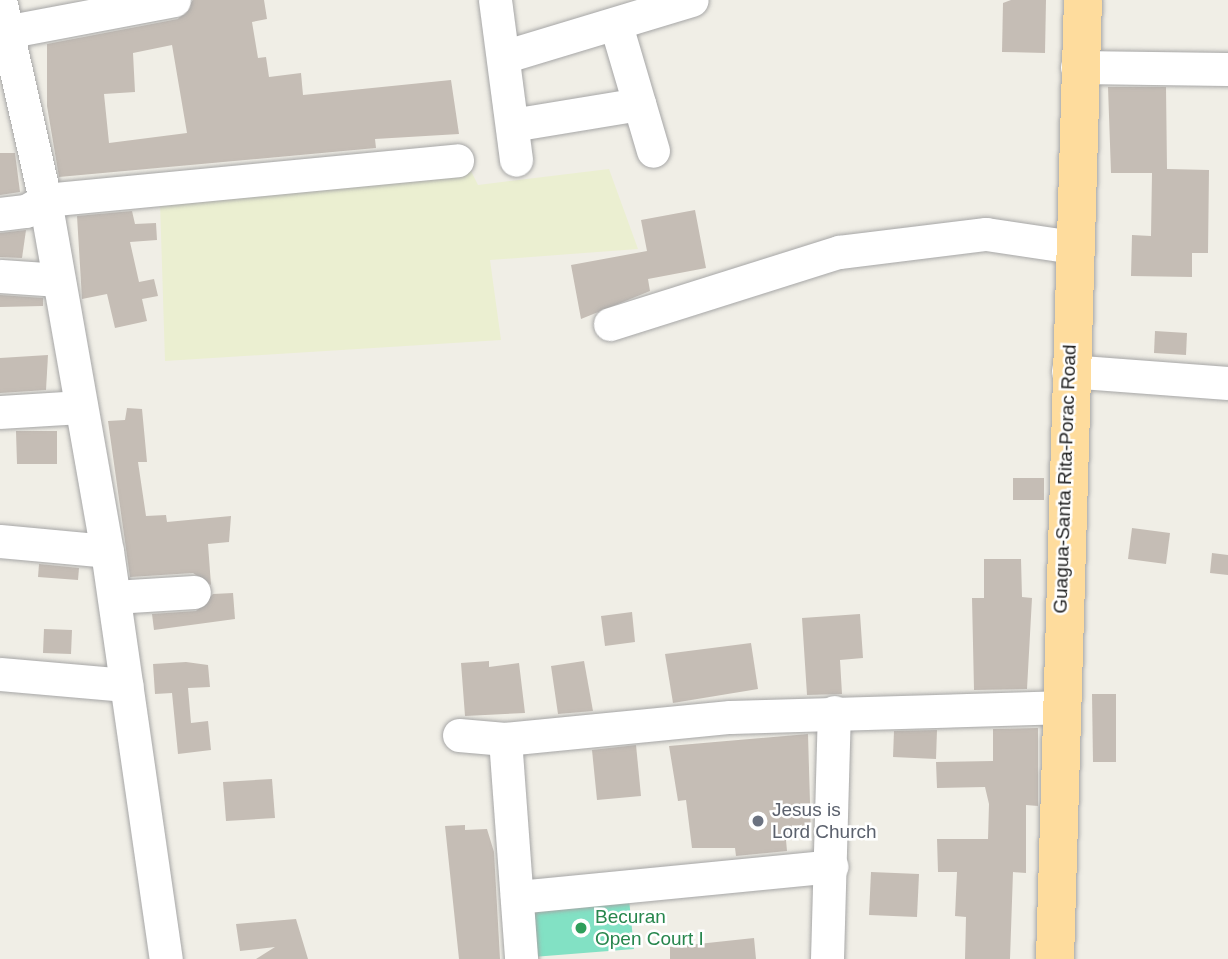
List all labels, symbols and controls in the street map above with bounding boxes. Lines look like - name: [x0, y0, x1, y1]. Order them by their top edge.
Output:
- street label: Guagua-Santa Rita-Porac Road: [1049, 344, 1081, 614]
- place label: Jesus is Lord Church: [772, 799, 877, 843]
- marker: Jesus is Lord Church: [750, 813, 766, 829]
- place label: Becuran Open Court I: [595, 906, 704, 950]
- marker: Becuran Open Court I: [573, 920, 589, 936]

